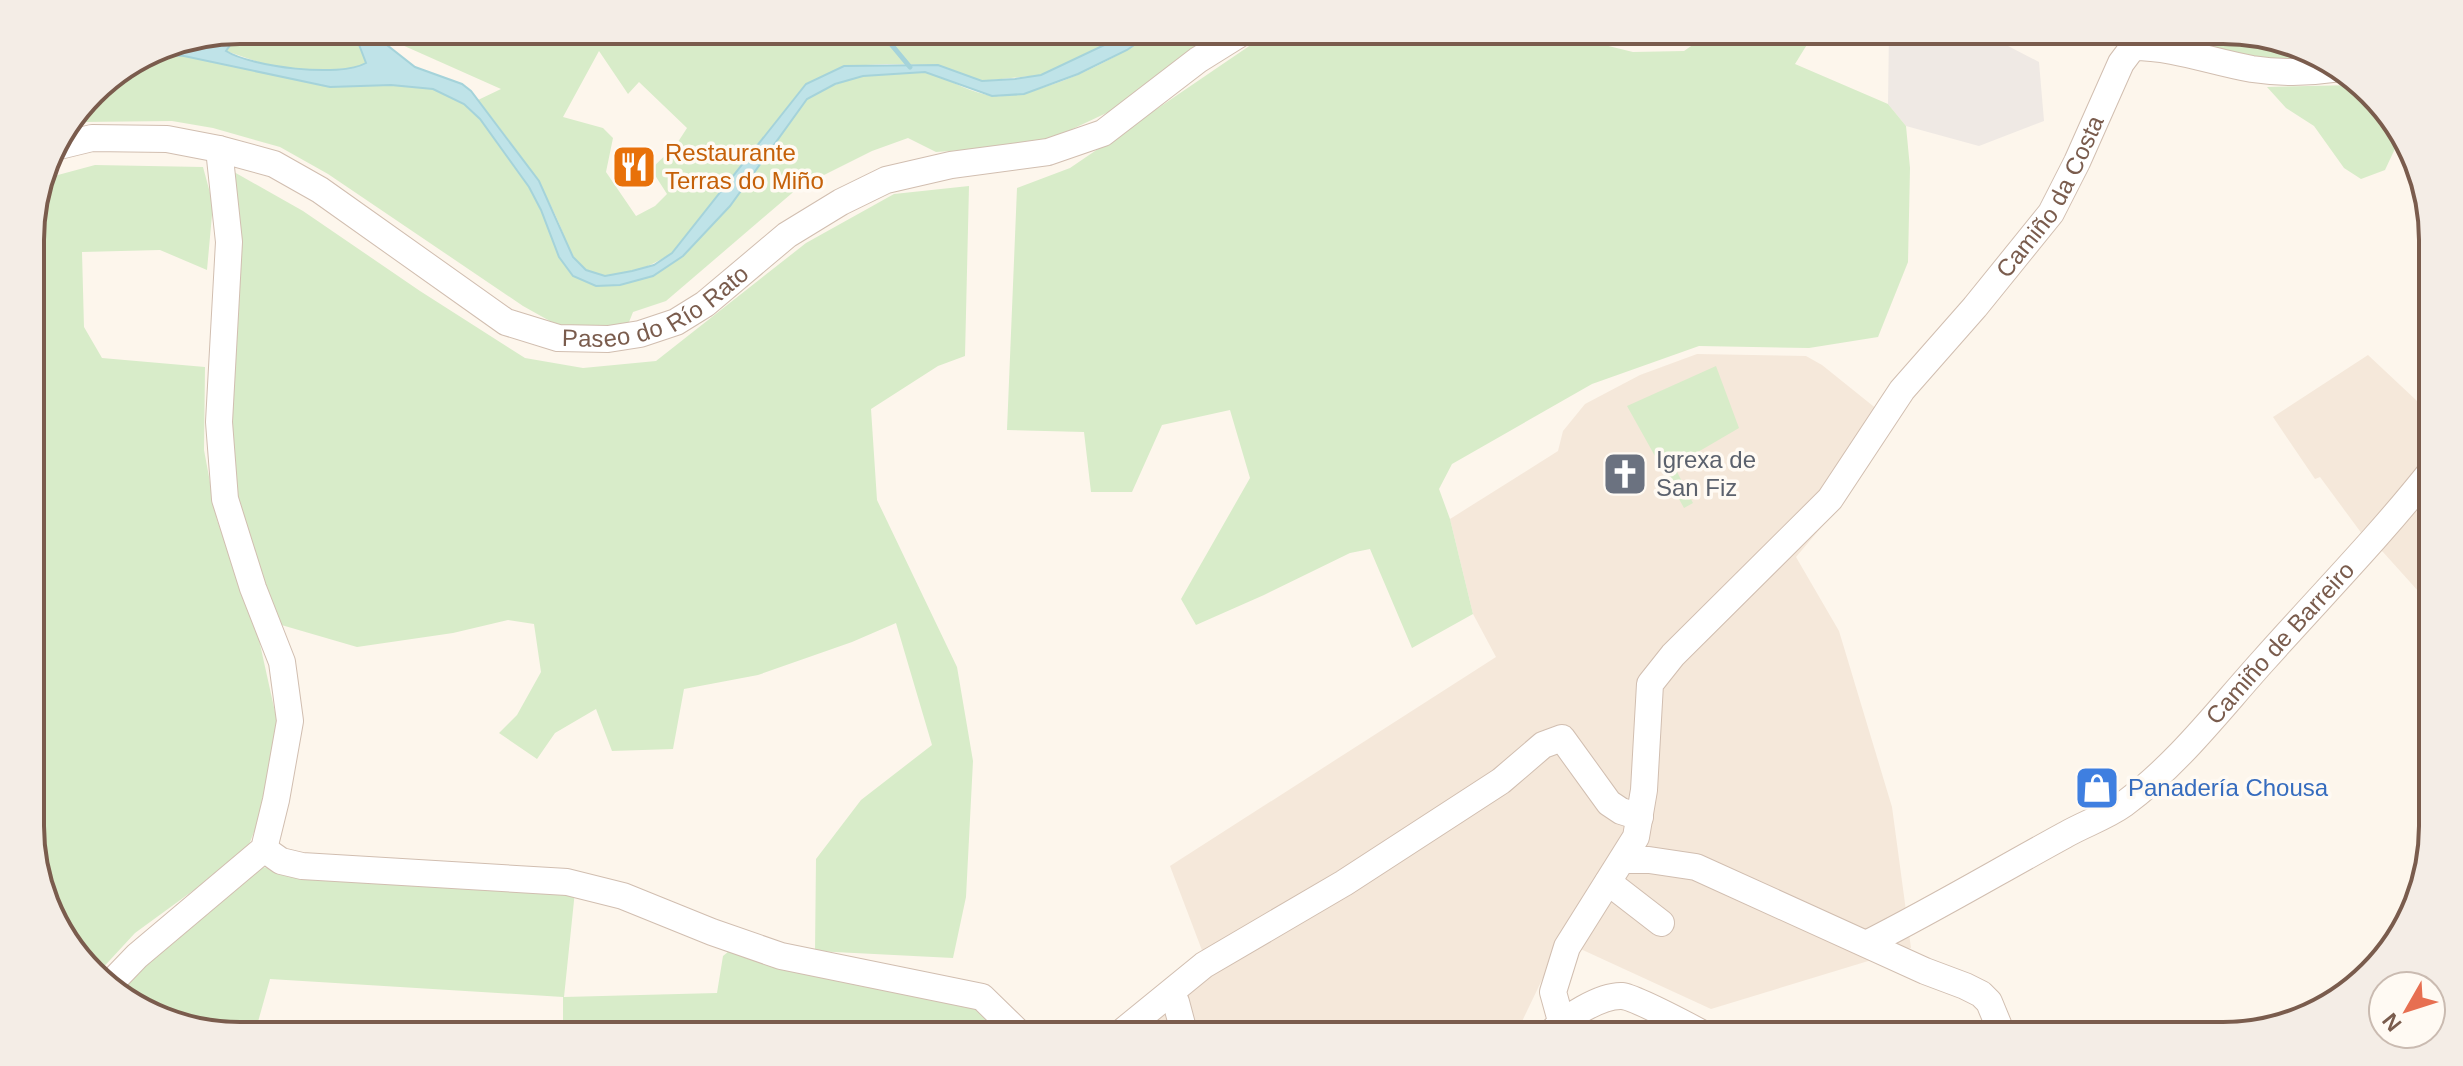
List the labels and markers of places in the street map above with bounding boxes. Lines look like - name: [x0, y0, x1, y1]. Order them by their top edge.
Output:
- place label: Restaurante Terras do Miño: [665, 139, 824, 194]
- restaurant icon: Restaurante Terras do Miño: [610, 143, 658, 191]
- place label: Igrexa de San Fiz: [1656, 446, 1756, 501]
- church icon: Igrexa de San Fiz: [1601, 450, 1649, 498]
- shop icon: Panadería Chousa: [2073, 764, 2121, 812]
- place label: Panadería Chousa: [2128, 774, 2329, 801]

